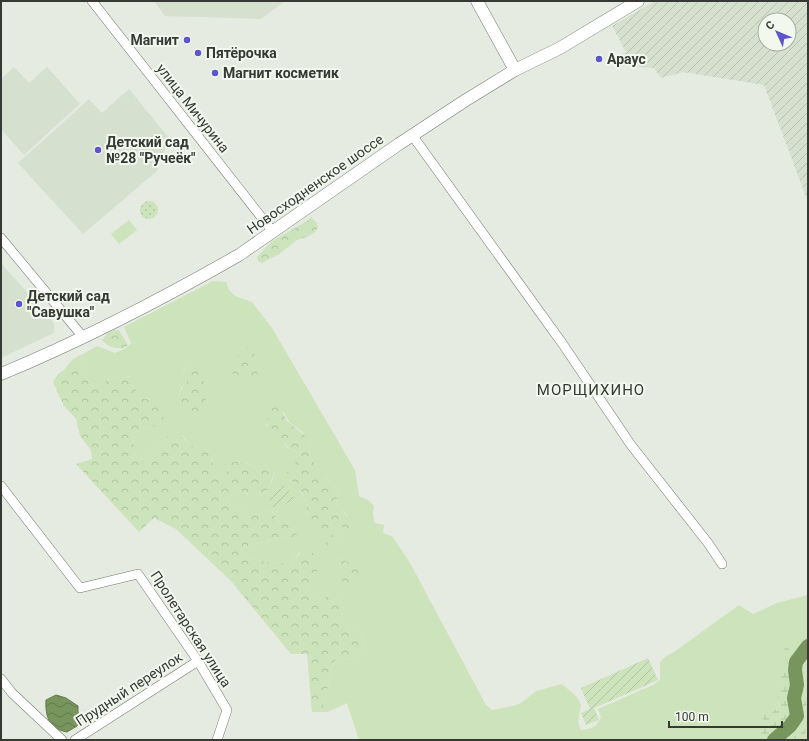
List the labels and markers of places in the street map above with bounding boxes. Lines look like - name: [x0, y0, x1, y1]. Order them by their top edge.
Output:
- place label: Магнит: [130, 32, 179, 48]
- marker: Магнит: [182, 35, 192, 45]
- place label: Пятёрочка: [206, 45, 277, 61]
- marker: Пятёрочка: [193, 48, 203, 58]
- place label: Араус: [607, 51, 646, 67]
- marker: Араус: [594, 54, 604, 64]
- place label: Магнит косметик: [223, 65, 339, 81]
- marker: Магнит косметик: [210, 68, 220, 78]
- place label: Детский сад №28 "Ручеёк": [106, 134, 196, 166]
- marker: Детский сад №28 "Ручеёк": [93, 145, 103, 155]
- place label: Детский сад "Савушка": [27, 288, 110, 320]
- marker: Детский сад "Савушка": [14, 299, 24, 309]

